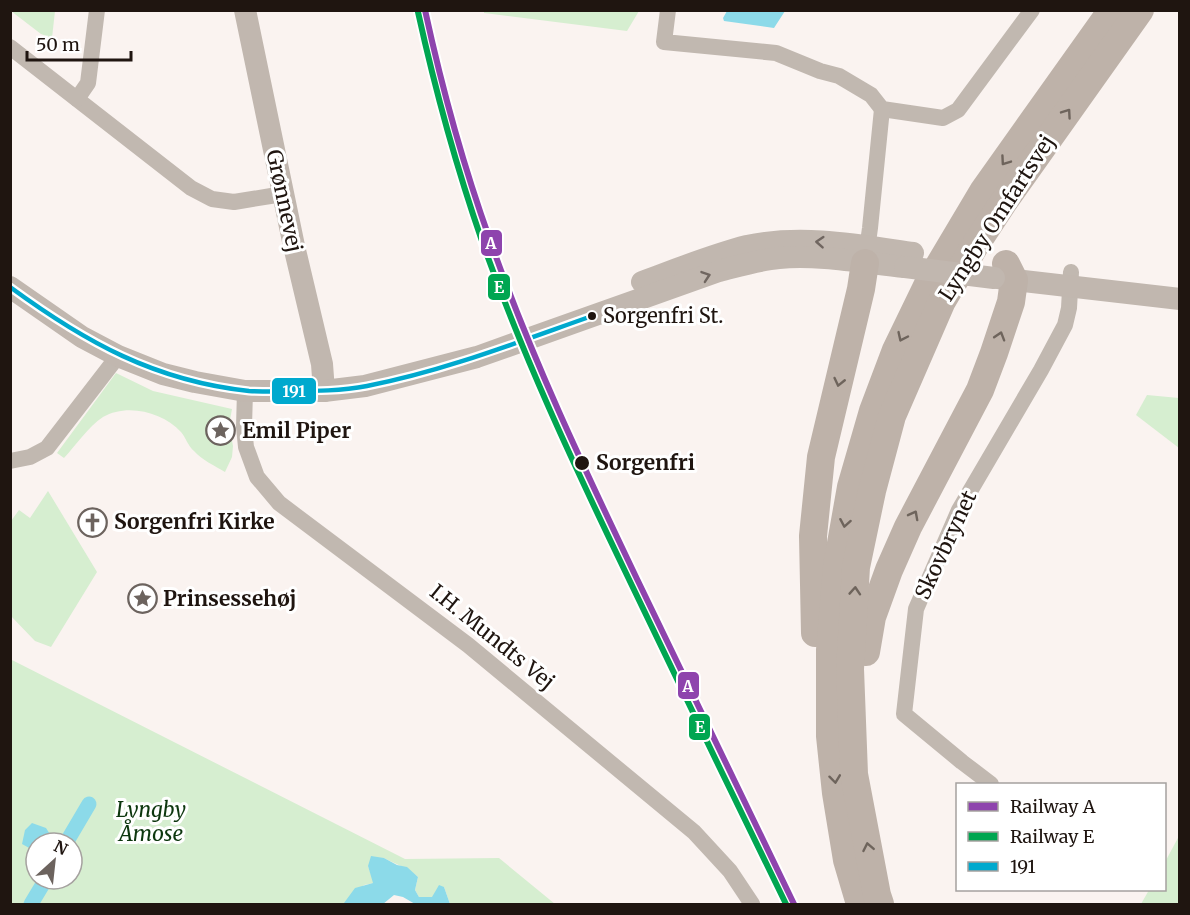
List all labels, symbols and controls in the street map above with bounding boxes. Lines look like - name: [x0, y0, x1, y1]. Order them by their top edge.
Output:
- scale bar: [27, 24, 130, 62]
- text: 50 m: [36, 33, 80, 56]
- one-way arrow: [1060, 108, 1071, 119]
- street label: Lyngby Omfartsvej: [933, 130, 1060, 306]
- street label: Grønnevej: [260, 147, 309, 255]
- one-way arrow: [1001, 154, 1012, 165]
- line badge: A: [480, 229, 503, 257]
- text: A: [484, 233, 497, 253]
- one-way arrow: [816, 235, 825, 248]
- one-way arrow: [700, 270, 711, 283]
- line badge: E: [487, 273, 511, 301]
- text: E: [494, 277, 505, 297]
- place label: Sorgenfri St.: [603, 303, 723, 328]
- marker: Sorgenfri St.: [586, 310, 598, 322]
- one-way arrow: [898, 331, 910, 342]
- one-way arrow: [993, 331, 1005, 342]
- one-way arrow: [833, 376, 846, 386]
- line badge: 191: [271, 377, 317, 405]
- text: 191: [282, 381, 306, 401]
- place icon: Emil Piper: [205, 415, 237, 447]
- place label: Emil Piper: [242, 417, 351, 444]
- place label: Sorgenfri: [596, 449, 695, 476]
- marker: Sorgenfri: [573, 454, 591, 472]
- street label: Skovbrynet: [909, 486, 982, 603]
- church icon: Sorgenfri Kirke: [77, 506, 109, 538]
- place label: Sorgenfri Kirke: [114, 508, 275, 535]
- one-way arrow: [907, 511, 918, 521]
- one-way arrow: [839, 518, 851, 527]
- street label: I.H. Mundts Vej: [424, 578, 560, 695]
- place icon: Prinsessehøj: [126, 583, 158, 615]
- place label: Prinsessehøj: [163, 585, 297, 612]
- one-way arrow: [848, 586, 861, 595]
- line badge: A: [677, 671, 700, 700]
- text: A: [681, 676, 694, 696]
- line badge: E: [688, 713, 711, 741]
- text: E: [695, 717, 706, 737]
- one-way arrow: [828, 775, 840, 784]
- legend: [956, 783, 1166, 891]
- text: Railway A: [1010, 795, 1096, 818]
- park label: Lyngby Åmose: [116, 796, 186, 847]
- text: Railway E: [1010, 825, 1095, 848]
- north arrow: [24, 831, 84, 891]
- text: N: [51, 836, 71, 860]
- one-way arrow: [862, 843, 875, 853]
- text: 191: [1010, 855, 1036, 878]

